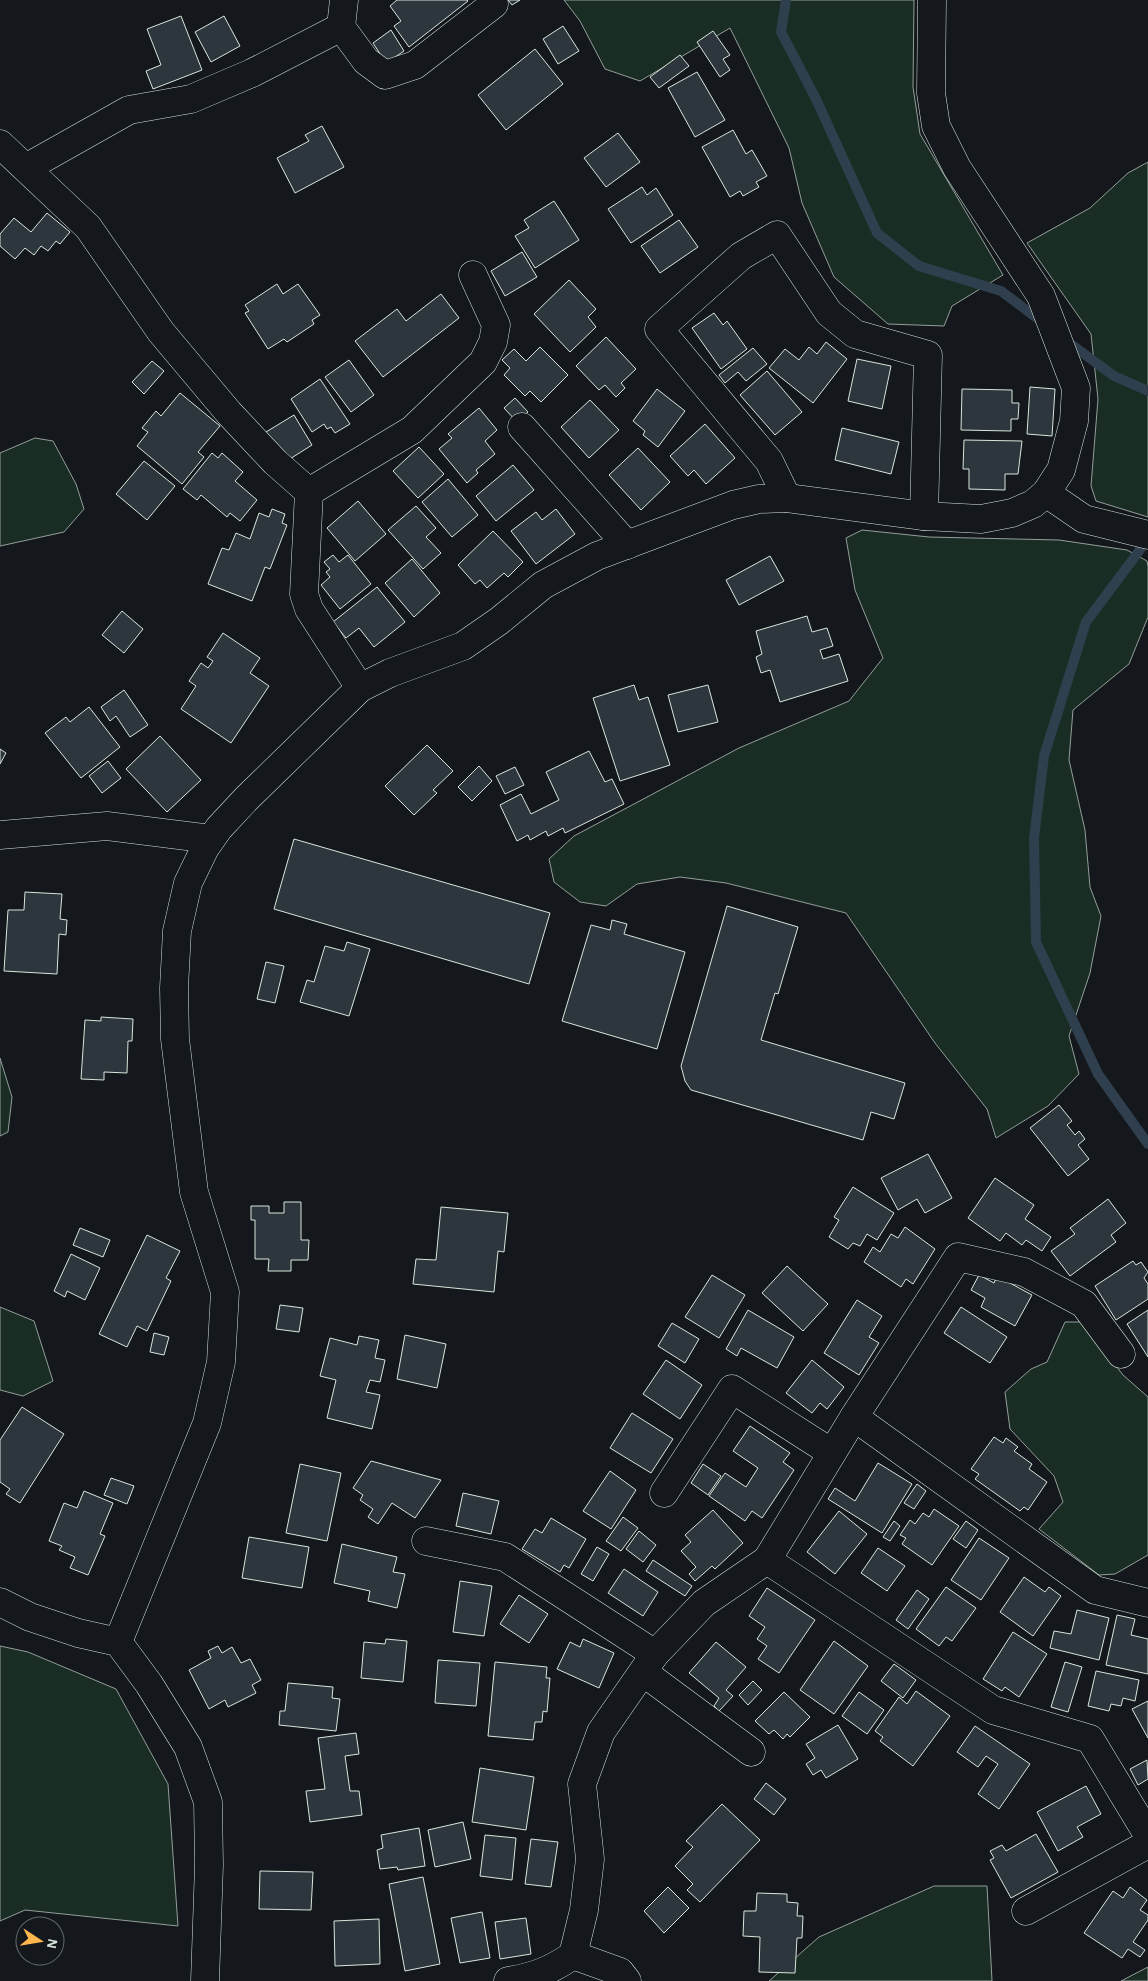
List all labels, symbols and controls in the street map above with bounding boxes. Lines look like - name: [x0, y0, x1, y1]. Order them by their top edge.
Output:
- north arrow: [15, 1916, 65, 1966]
- text: N: [44, 1937, 60, 1950]

